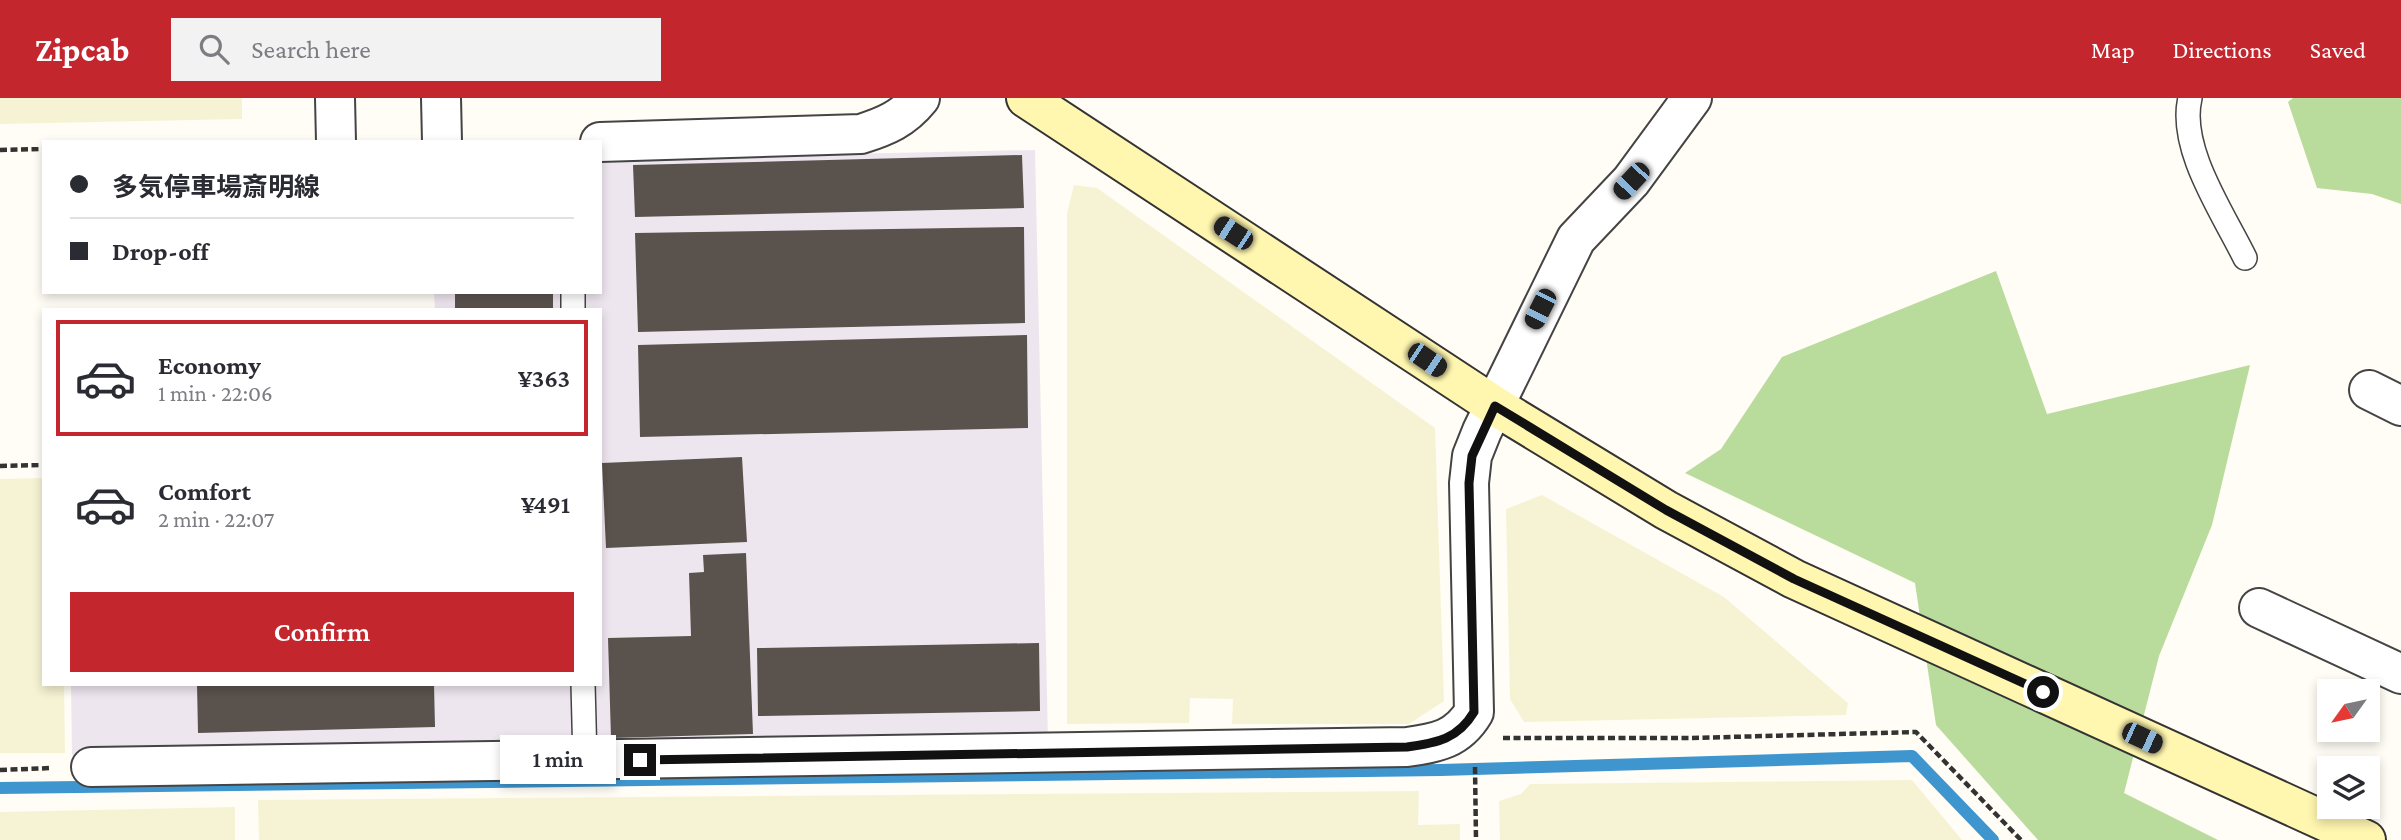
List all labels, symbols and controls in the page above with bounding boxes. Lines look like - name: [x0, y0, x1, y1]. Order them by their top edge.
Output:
- search box: [171, 18, 661, 81]
- icon: search: [195, 30, 233, 68]
- text: Zipcab: [35, 31, 129, 68]
- text: Search here: [251, 35, 371, 64]
- text: Map: [2091, 36, 2135, 63]
- text: Directions: [2173, 36, 2272, 63]
- text: Saved: [2310, 36, 2366, 63]
- car: [1609, 158, 1654, 204]
- text: 多気停車場斎明線: [112, 173, 320, 202]
- car: [1210, 213, 1257, 253]
- text: Drop-off: [112, 237, 209, 266]
- car: [1522, 286, 1559, 332]
- car: [1404, 340, 1451, 380]
- icon: car: [74, 347, 137, 410]
- text: Economy: [158, 351, 261, 380]
- text: ¥363: [518, 364, 570, 393]
- text: 1 min · 22:06: [158, 380, 273, 406]
- icon: car: [74, 473, 137, 536]
- text: Comfort: [158, 477, 251, 506]
- text: ¥491: [521, 490, 570, 519]
- text: 2 min · 22:07: [158, 506, 274, 532]
- button: Confirm: [70, 592, 574, 672]
- route start: [2027, 676, 2059, 708]
- north arrow: [2317, 679, 2380, 742]
- map controls: [2317, 679, 2380, 819]
- car: [2119, 720, 2166, 756]
- callout: 1 min: [500, 736, 616, 784]
- route end: [624, 744, 656, 776]
- text: 1 min: [532, 746, 584, 772]
- button: layers: [2317, 756, 2380, 819]

